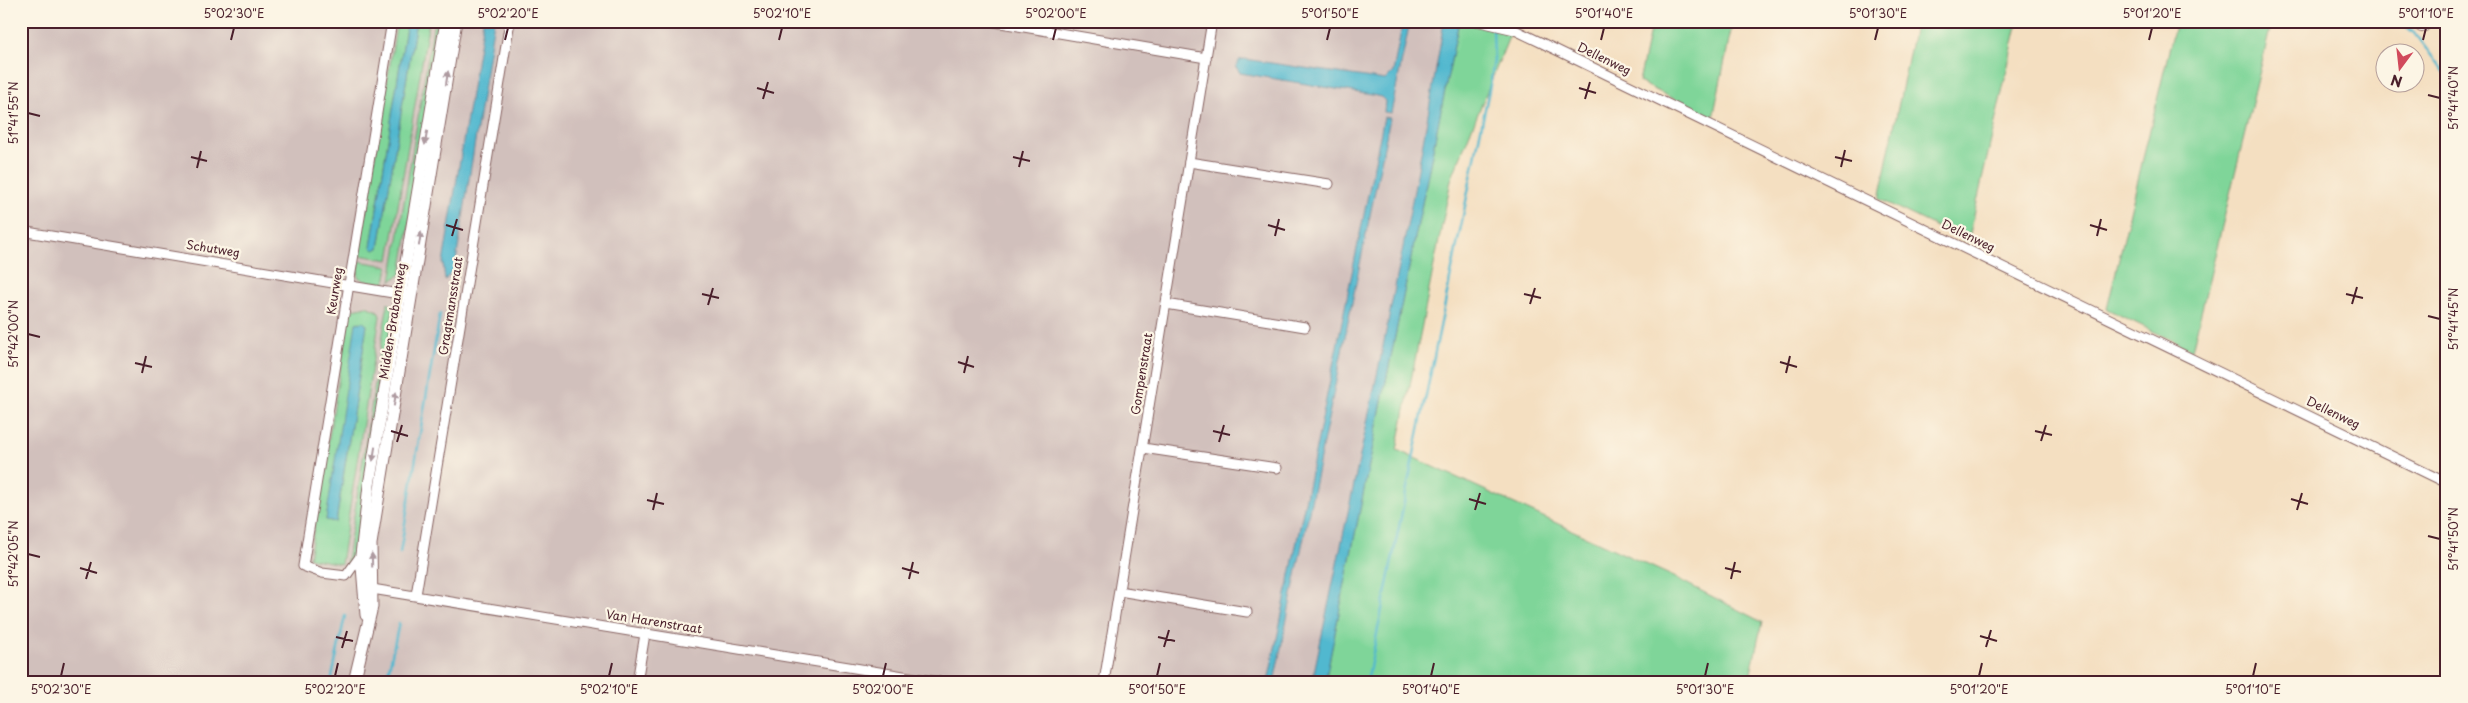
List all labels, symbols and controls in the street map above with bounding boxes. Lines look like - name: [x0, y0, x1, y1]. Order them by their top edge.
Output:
- text: 5°02'30"E: [203, 4, 265, 22]
- text: 5°02'20"E: [477, 4, 539, 22]
- text: 5°02'10"E: [753, 4, 811, 22]
- text: 5°02'00"E: [1025, 4, 1087, 22]
- text: 5°01'50"E: [1301, 4, 1359, 22]
- text: 5°01'40"E: [1575, 4, 1633, 22]
- text: 5°01'30"E: [1849, 4, 1907, 22]
- text: 5°01'20"E: [2122, 4, 2182, 22]
- text: 5°01'10"E: [2398, 4, 2454, 22]
- street label: Dellenweg: [1574, 37, 1634, 79]
- north arrow: [2376, 42, 2426, 92]
- text: 51°41'40"N: [2444, 66, 2462, 130]
- text: N: [2388, 69, 2405, 93]
- one-way arrow: [443, 70, 451, 86]
- text: 51°41'55"N: [4, 81, 22, 145]
- one-way arrow: [422, 131, 430, 147]
- street label: Dellenweg: [1938, 214, 1998, 256]
- one-way arrow: [417, 230, 425, 246]
- street label: Schutweg: [185, 235, 241, 261]
- street label: Gragtmansstraat: [433, 255, 467, 356]
- street label: Midden-Brabantweg: [374, 261, 410, 380]
- street label: Keurweg: [321, 266, 347, 316]
- text: 51°41'45"N: [2444, 287, 2462, 351]
- text: 51°42'00"N: [4, 300, 22, 368]
- street label: Gompenstraat: [1126, 332, 1156, 416]
- one-way arrow: [391, 391, 399, 407]
- street label: Dellenweg: [2303, 391, 2363, 433]
- one-way arrow: [370, 447, 378, 463]
- text: 51°41'50"N: [2444, 507, 2462, 571]
- text: 51°42'05"N: [4, 520, 22, 588]
- one-way arrow: [368, 552, 376, 568]
- street label: Van Harenstraat: [605, 605, 704, 638]
- text: 5°02'30"E: [30, 680, 92, 698]
- text: 5°02'20"E: [304, 680, 366, 698]
- text: 5°02'10"E: [580, 680, 638, 698]
- text: 5°02'00"E: [852, 680, 914, 698]
- text: 5°01'50"E: [1128, 680, 1186, 698]
- text: 5°01'40"E: [1402, 680, 1460, 698]
- text: 5°01'30"E: [1676, 680, 1734, 698]
- text: 5°01'20"E: [1949, 680, 2009, 698]
- text: 5°01'10"E: [2225, 680, 2281, 698]

